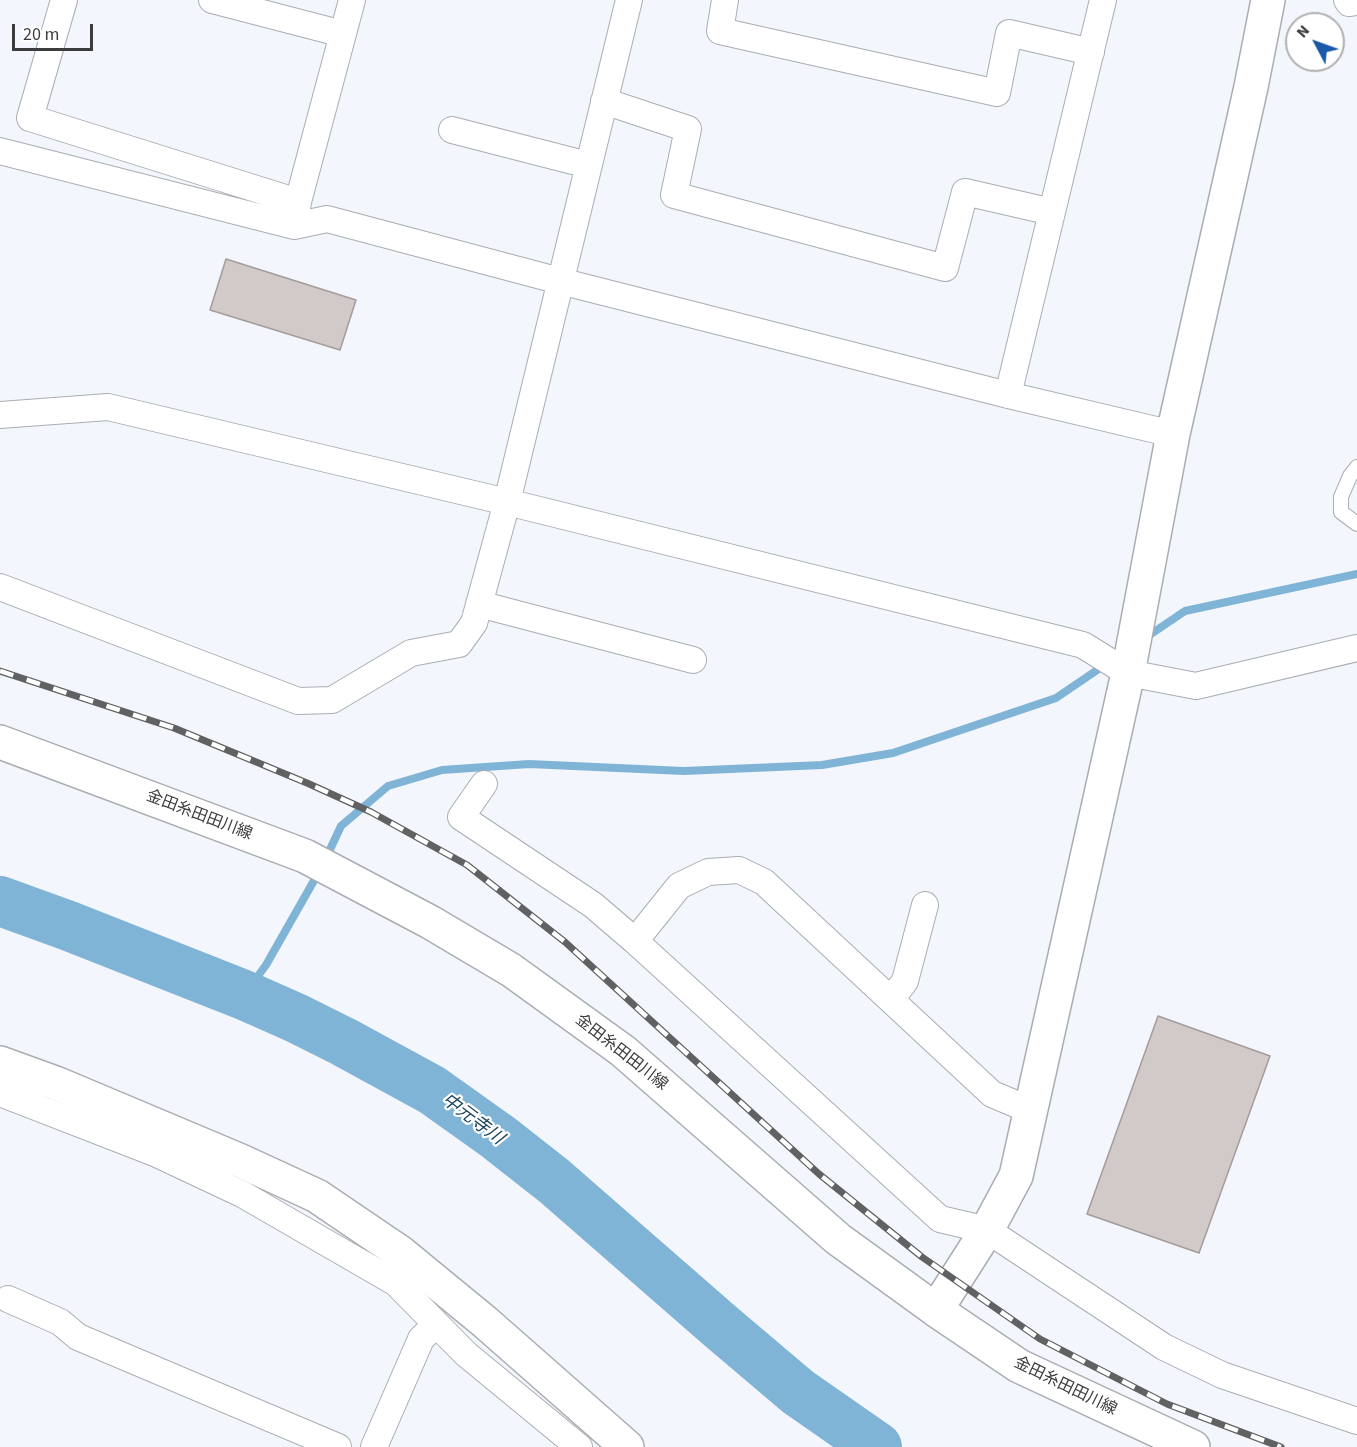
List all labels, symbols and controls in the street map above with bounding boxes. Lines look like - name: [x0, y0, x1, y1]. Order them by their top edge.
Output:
- scale bar: [15, 12, 96, 50]
- north arrow: [1285, 12, 1345, 72]
- text: N: [1291, 20, 1315, 43]
- text: 20 m: [23, 22, 59, 47]
- street label: 金田糸田田川線: [143, 787, 255, 845]
- street label: 金田糸田田川線: [571, 1011, 671, 1095]
- water label: 中元寺川: [437, 1090, 507, 1150]
- street label: 金田糸田田川線: [1010, 1354, 1120, 1420]

